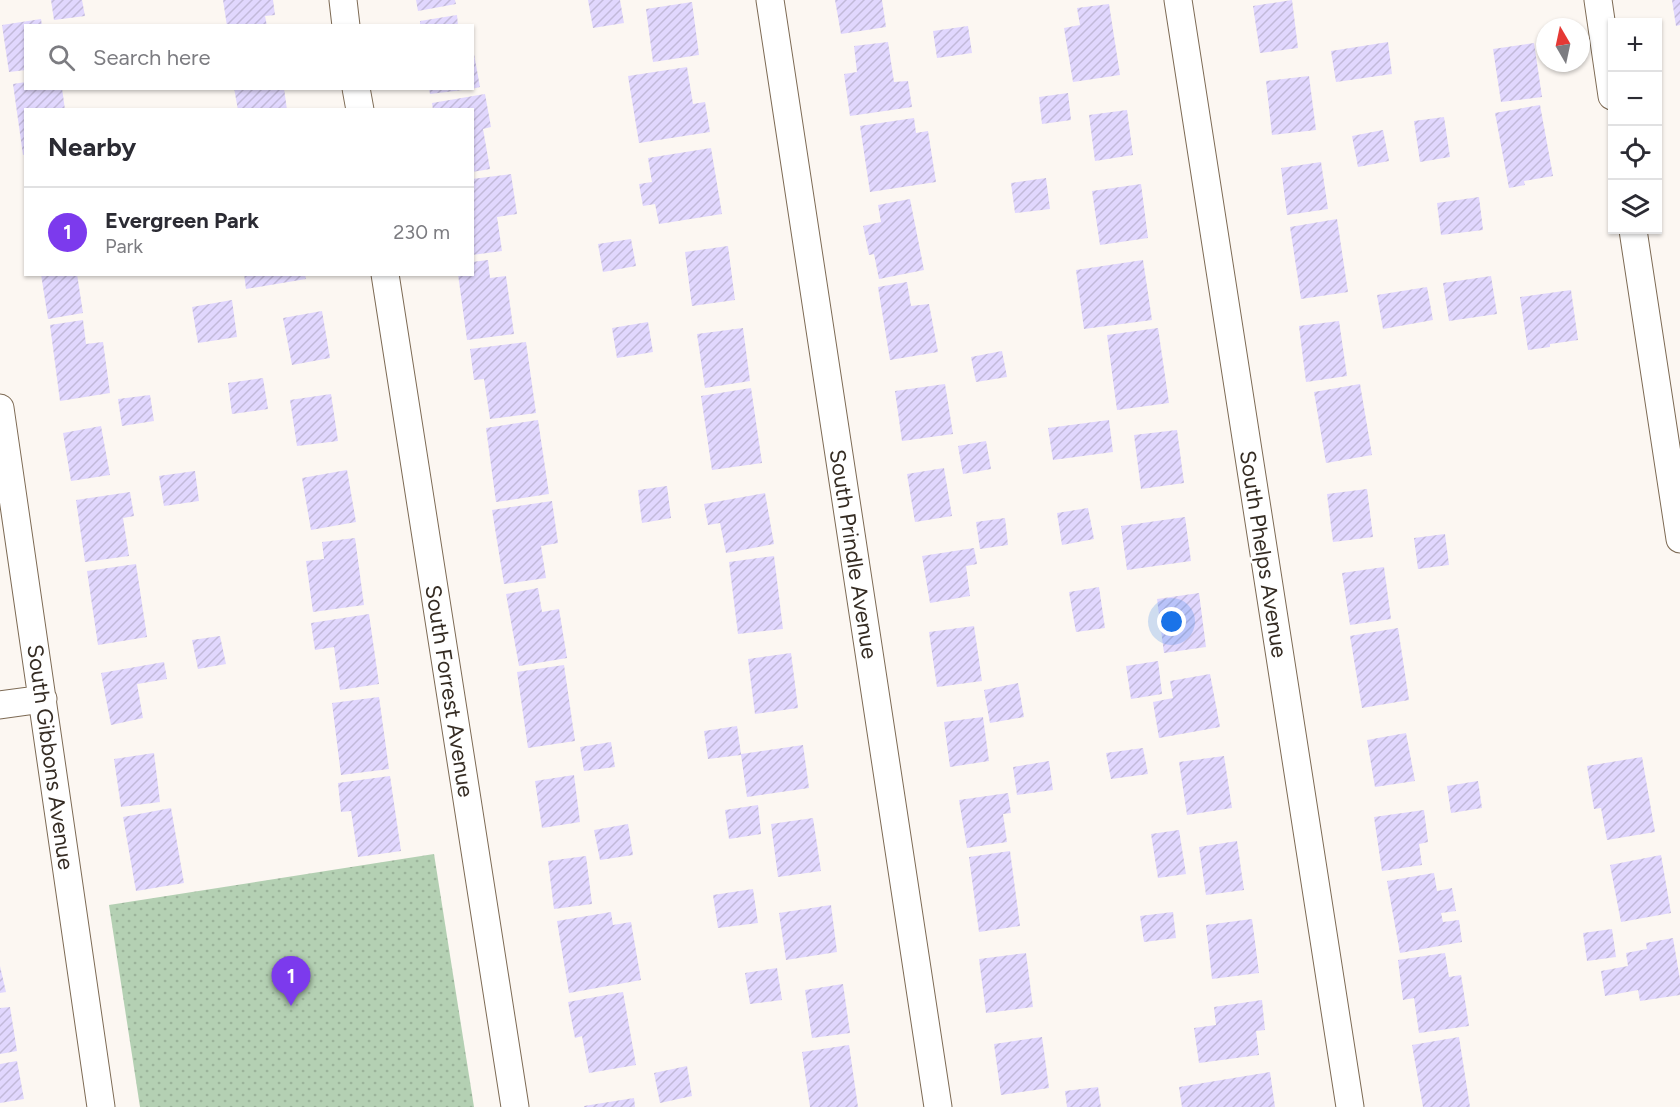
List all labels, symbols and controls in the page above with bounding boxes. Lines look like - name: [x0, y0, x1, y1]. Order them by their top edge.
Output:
- north arrow: [1536, 18, 1590, 72]
- map controls: [1608, 18, 1662, 234]
- button: +: [1608, 18, 1662, 72]
- search box: [24, 24, 474, 90]
- icon: search: [45, 41, 78, 74]
- text: Search here: [93, 44, 211, 71]
- button: −: [1608, 72, 1662, 126]
- button: locate: [1608, 126, 1662, 180]
- text: Nearby: [48, 131, 136, 163]
- button: layers: [1608, 180, 1662, 234]
- text: Evergreen Park: [105, 207, 259, 234]
- text: 1: [63, 220, 72, 244]
- text: 230 m: [393, 220, 450, 244]
- text: Park: [105, 234, 143, 258]
- street label: South Prindle Avenue: [824, 447, 883, 661]
- street label: South Phelps Avenue: [1234, 448, 1293, 660]
- street label: South Forrest Avenue: [419, 583, 480, 799]
- your location: [1157, 607, 1186, 636]
- street label: South Gibbons Avenue: [21, 643, 80, 871]
- pin: 1: [272, 956, 310, 1006]

